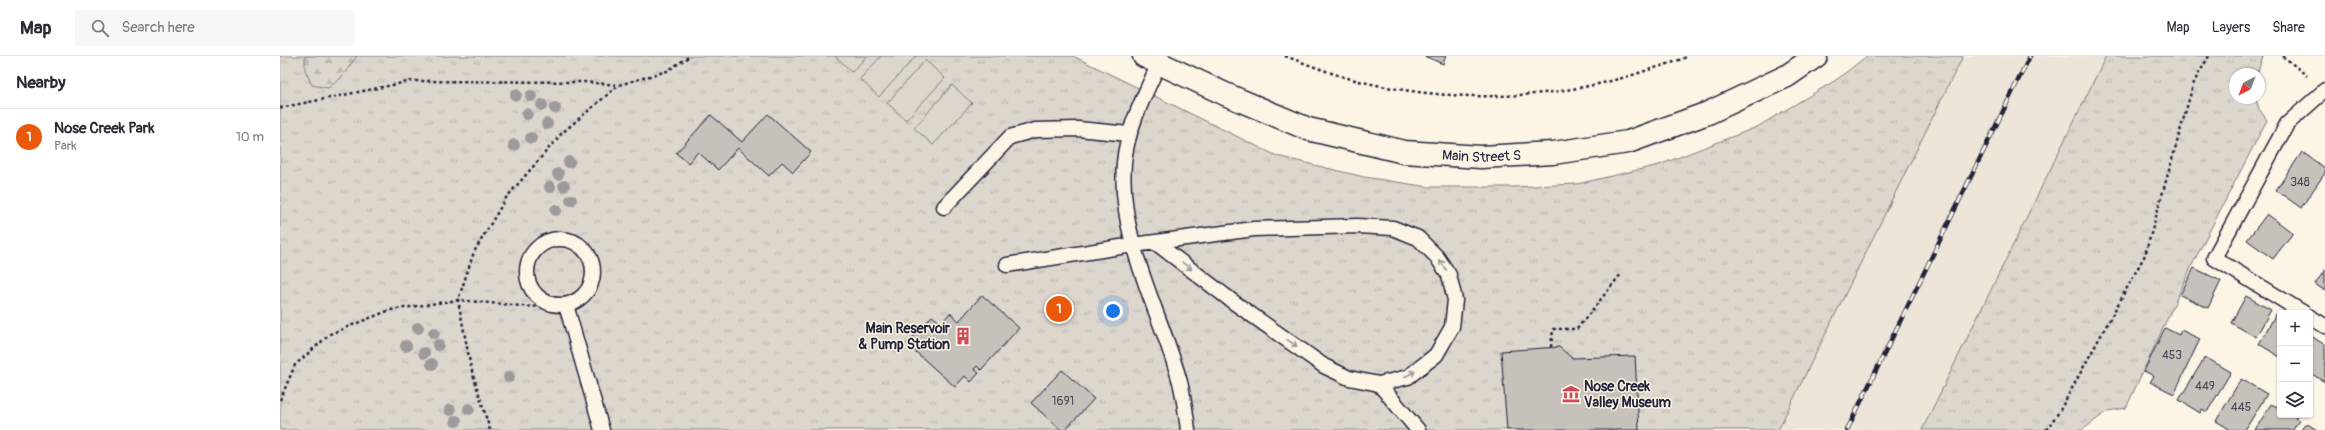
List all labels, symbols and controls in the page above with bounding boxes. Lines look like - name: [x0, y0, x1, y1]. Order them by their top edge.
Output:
- search box: [75, 10, 355, 46]
- text: Map: [20, 16, 51, 40]
- icon: search: [89, 17, 111, 39]
- text: Search here: [121, 18, 195, 37]
- text: Map: [2167, 19, 2190, 36]
- text: Layers: [2212, 19, 2250, 36]
- text: Share: [2272, 19, 2305, 36]
- north arrow: [2229, 68, 2265, 104]
- text: Nearby: [16, 72, 65, 93]
- text: Nose Creek Park: [54, 119, 154, 138]
- text: 1: [26, 129, 32, 145]
- text: 10 m: [236, 129, 264, 145]
- text: Park: [54, 138, 77, 154]
- street label: Main Street S: [1442, 146, 1522, 166]
- house number: 348: [2290, 175, 2310, 190]
- one-way arrow: [1438, 259, 1446, 271]
- one-way arrow: [1182, 262, 1193, 271]
- pin: 1: [1046, 294, 1072, 324]
- your location: [1103, 301, 1123, 321]
- map controls: [2277, 310, 2313, 418]
- button: +: [2277, 310, 2313, 346]
- place label: Main Reservoir & Pump Station: [858, 320, 951, 353]
- building icon: Main Reservoir & Pump Station: [953, 326, 973, 346]
- one-way arrow: [1286, 339, 1297, 347]
- button: −: [2277, 346, 2313, 382]
- house number: 453: [2162, 348, 2182, 363]
- one-way arrow: [1404, 370, 1416, 378]
- place label: Nose Creek Valley Museum: [1584, 378, 1671, 411]
- house number: 449: [2195, 379, 2215, 394]
- button: layers: [2277, 382, 2313, 418]
- museum icon: Nose Creek Valley Museum: [1561, 384, 1581, 404]
- house number: 1691: [1052, 394, 1074, 409]
- house number: 445: [2231, 400, 2251, 415]

